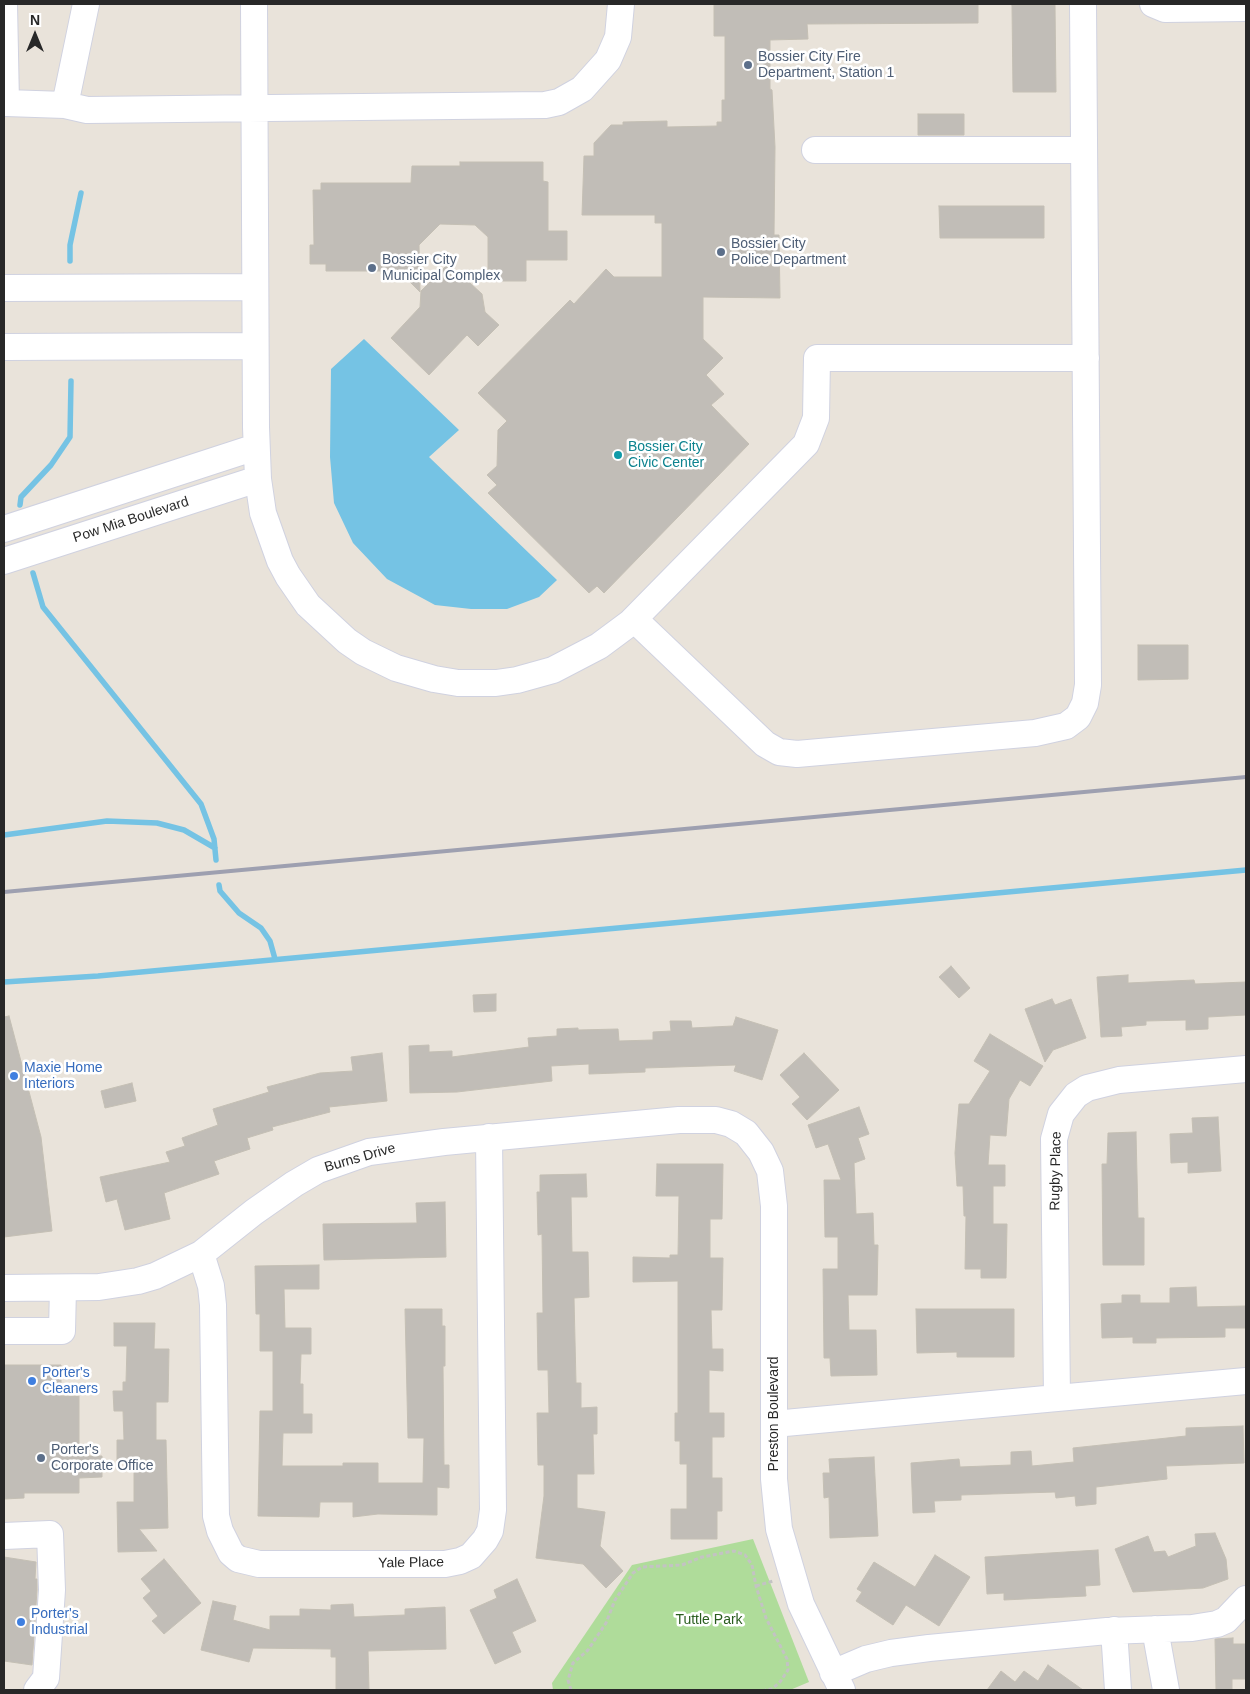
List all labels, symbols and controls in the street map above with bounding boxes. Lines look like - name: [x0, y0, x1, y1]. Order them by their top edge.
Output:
- north arrow: [10, 10, 60, 60]
- text: N: [30, 12, 40, 28]
- place label: Bossier City Fire Department, Station 1: [758, 49, 894, 82]
- marker: Bossier City Fire Department, Station 1: [742, 59, 754, 71]
- place label: Bossier City Police Department: [731, 236, 846, 268]
- marker: Bossier City Police Department: [715, 246, 727, 258]
- place label: Bossier City Municipal Complex: [382, 252, 500, 284]
- marker: Bossier City Municipal Complex: [366, 262, 378, 274]
- place label: Bossier City Civic Center: [628, 439, 704, 472]
- marker: Bossier City Civic Center: [612, 449, 624, 461]
- street label: Pow Mia Boulevard: [71, 493, 191, 547]
- place label: Maxie Home Interiors: [24, 1060, 103, 1092]
- marker: Maxie Home Interiors: [8, 1070, 20, 1082]
- street label: Rugby Place: [1047, 1131, 1065, 1211]
- street label: Burns Drive: [323, 1140, 397, 1176]
- street label: Preston Boulevard: [766, 1356, 782, 1472]
- place label: Porter's Cleaners: [42, 1365, 98, 1398]
- marker: Porter's Cleaners: [26, 1375, 38, 1387]
- place label: Porter's Corporate Office: [51, 1442, 153, 1474]
- marker: Porter's Corporate Office: [35, 1452, 47, 1464]
- street label: Yale Place: [378, 1554, 444, 1572]
- place label: Porter's Industrial: [31, 1606, 88, 1638]
- park label: Tuttle Park: [675, 1612, 743, 1628]
- marker: Porter's Industrial: [15, 1616, 27, 1628]

